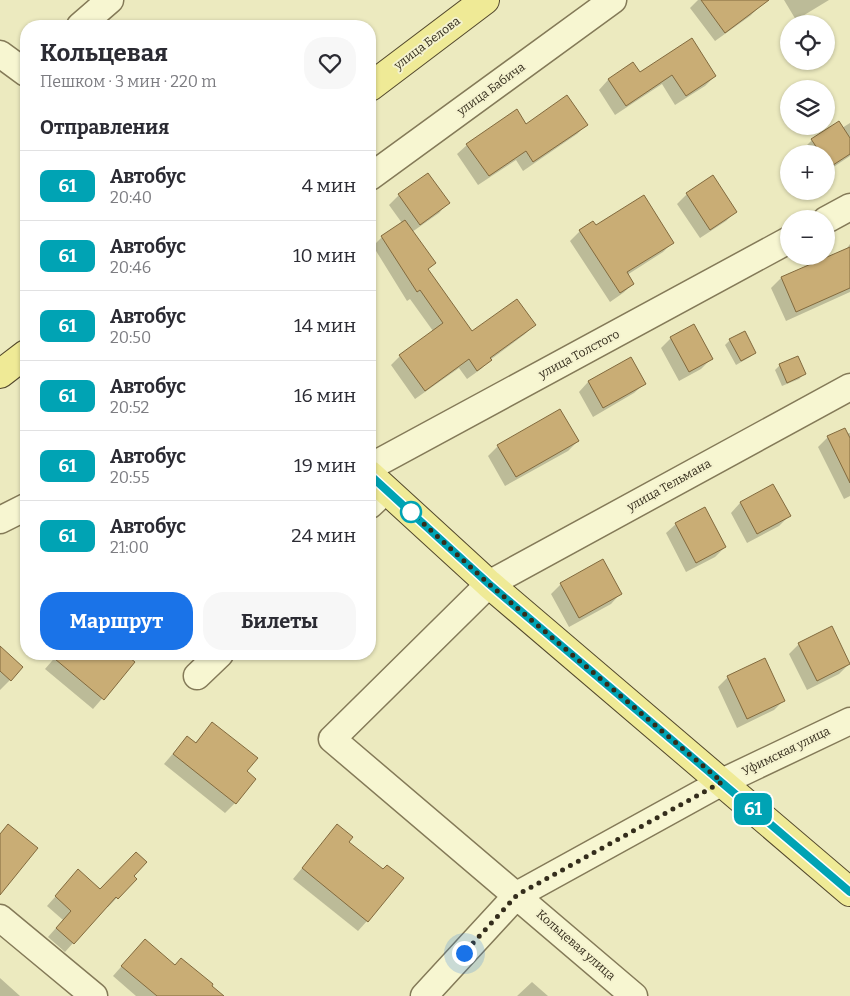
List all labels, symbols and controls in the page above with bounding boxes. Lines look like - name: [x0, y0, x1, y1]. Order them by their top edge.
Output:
- street label: улица Белова: [390, 13, 463, 73]
- map controls: [780, 15, 835, 265]
- button: locate: [780, 15, 835, 70]
- button: heart: [304, 37, 356, 89]
- text: Кольцевая: [40, 39, 168, 67]
- street label: улица Бабича: [454, 59, 528, 119]
- text: Пешком · 3 мин · 220 m: [40, 72, 216, 91]
- button: layers: [780, 80, 835, 135]
- text: Отправления: [40, 116, 169, 139]
- button: +: [780, 145, 835, 200]
- text: Автобус: [110, 165, 186, 188]
- text: 4 мин: [302, 174, 356, 197]
- text: 61: [58, 175, 77, 197]
- text: 20:40: [110, 188, 152, 207]
- button: −: [780, 210, 835, 265]
- text: Автобус: [110, 235, 186, 258]
- text: 10 мин: [293, 244, 356, 267]
- text: 61: [58, 245, 77, 267]
- text: 20:46: [110, 258, 151, 277]
- text: Автобус: [110, 305, 186, 328]
- text: 14 мин: [294, 314, 356, 337]
- text: 61: [58, 315, 77, 337]
- street label: улица Толстого: [535, 327, 622, 382]
- text: 20:50: [110, 328, 151, 347]
- text: Автобус: [110, 375, 186, 398]
- text: 16 мин: [294, 384, 356, 407]
- text: 61: [58, 385, 77, 407]
- text: 20:52: [110, 398, 149, 417]
- text: Автобус: [110, 445, 186, 468]
- text: 19 мин: [294, 454, 356, 477]
- text: 61: [58, 455, 77, 477]
- street label: улица Тельмана: [624, 456, 714, 514]
- text: 20:55: [110, 468, 149, 487]
- unlabelled marker: [400, 501, 422, 523]
- text: Автобус: [110, 515, 186, 538]
- text: 24 мин: [291, 524, 356, 547]
- text: 61: [58, 525, 77, 547]
- text: 21:00: [110, 538, 149, 557]
- button: Маршрут: [40, 592, 193, 650]
- button: Билеты: [203, 592, 356, 650]
- street label: Уфимская улица: [740, 723, 833, 778]
- line badge: 61: [730, 793, 776, 825]
- text: 61: [744, 798, 762, 820]
- street label: Кольцевая улица: [534, 907, 619, 983]
- your location: [452, 941, 477, 966]

